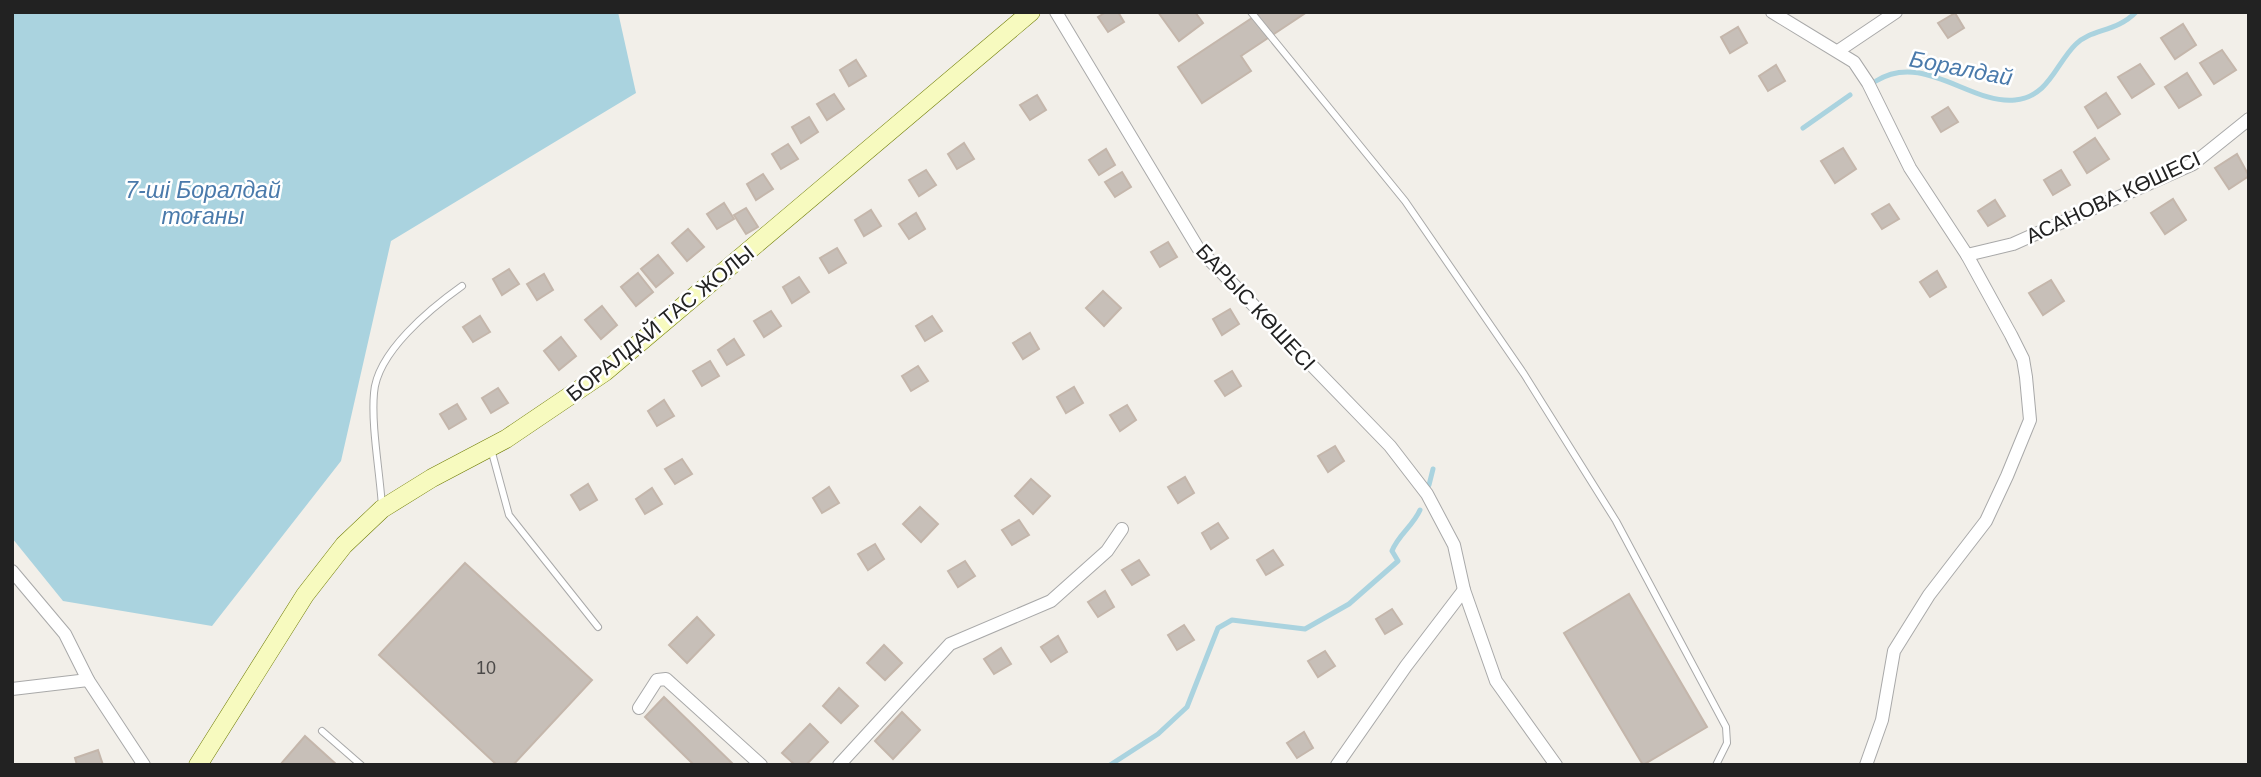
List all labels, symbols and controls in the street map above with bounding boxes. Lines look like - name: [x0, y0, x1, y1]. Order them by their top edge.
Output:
- water label: Боралдай: [1907, 45, 2015, 91]
- street label: АСАНОВА КӨШЕСІ: [2022, 146, 2204, 248]
- water label: 7-ші Боралдай тоғаны: [125, 177, 281, 229]
- street label: БАРЫС КӨШЕСІ: [1192, 239, 1320, 375]
- street label: БОРАЛДАЙ ТАС ЖОЛЫ: [562, 240, 758, 406]
- house number: 10: [476, 658, 496, 678]

